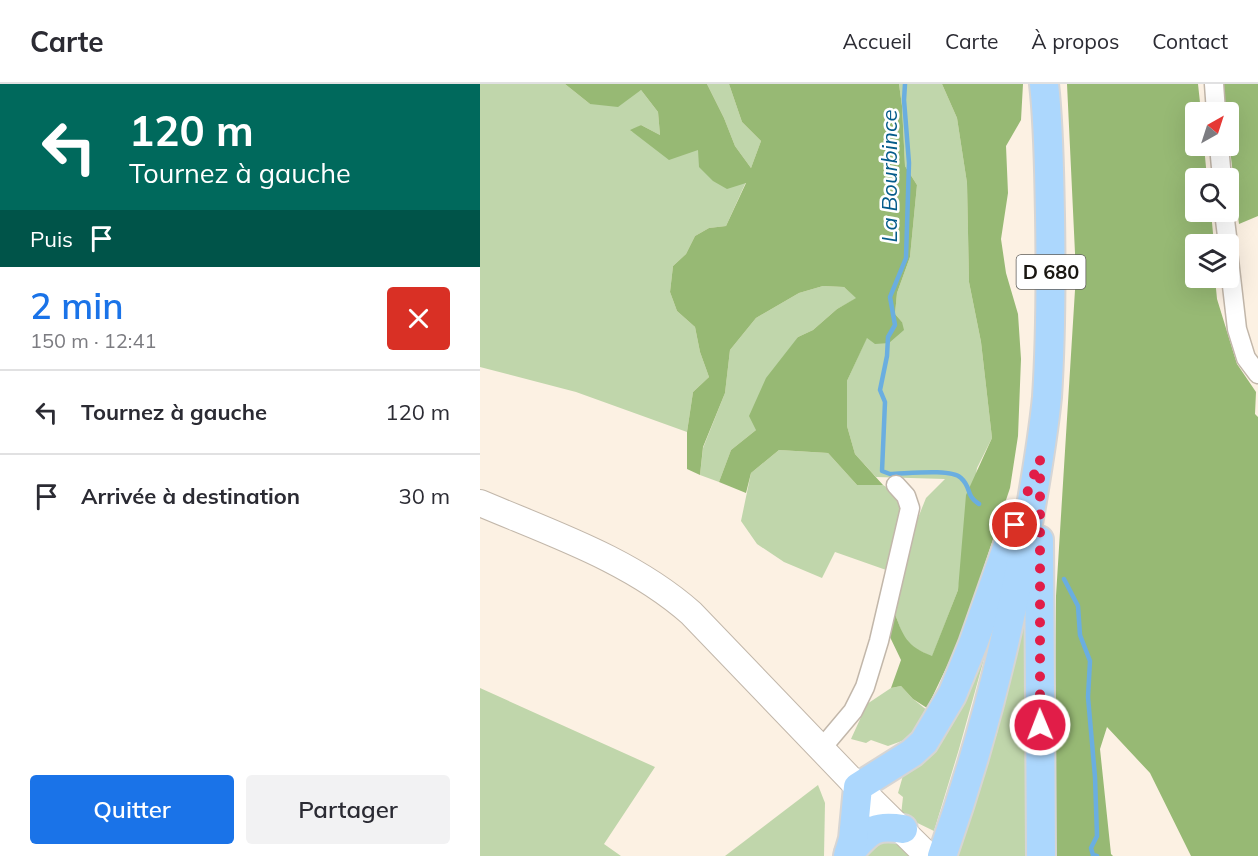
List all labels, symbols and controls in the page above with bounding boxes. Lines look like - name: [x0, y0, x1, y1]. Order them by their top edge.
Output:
- text: Carte: [30, 24, 104, 59]
- text: Accueil: [842, 28, 912, 54]
- text: Carte: [945, 28, 998, 54]
- text: À propos: [1031, 28, 1119, 54]
- text: Contact: [1152, 28, 1228, 54]
- north arrow: [1185, 102, 1239, 156]
- map controls: [1185, 102, 1239, 288]
- text: 120 m: [129, 104, 254, 157]
- icon: left: [30, 108, 108, 186]
- water label: La Bourbince: [875, 109, 903, 243]
- text: Tournez à gauche: [129, 156, 351, 190]
- button: search: [1185, 168, 1239, 222]
- icon: arrive: [85, 222, 118, 255]
- text: Puis: [30, 225, 73, 253]
- button: layers: [1185, 234, 1239, 288]
- road number: D 680: [1016, 255, 1086, 289]
- text: 2 min: [30, 283, 124, 328]
- button: close: [387, 287, 450, 350]
- text: 150 m · 12:41: [30, 328, 156, 353]
- icon: left: [30, 396, 63, 429]
- text: Tournez à gauche: [81, 398, 267, 426]
- text: 120 m: [385, 398, 450, 426]
- icon: arrive: [30, 480, 63, 513]
- text: Arrivée à destination: [81, 482, 300, 510]
- text: 30 m: [399, 482, 450, 510]
- pin: [989, 499, 1040, 550]
- icon: arrive: [998, 508, 1031, 541]
- position arrow: [1008, 693, 1072, 757]
- button: Quitter: [30, 775, 234, 844]
- button: Partager: [246, 775, 450, 844]

